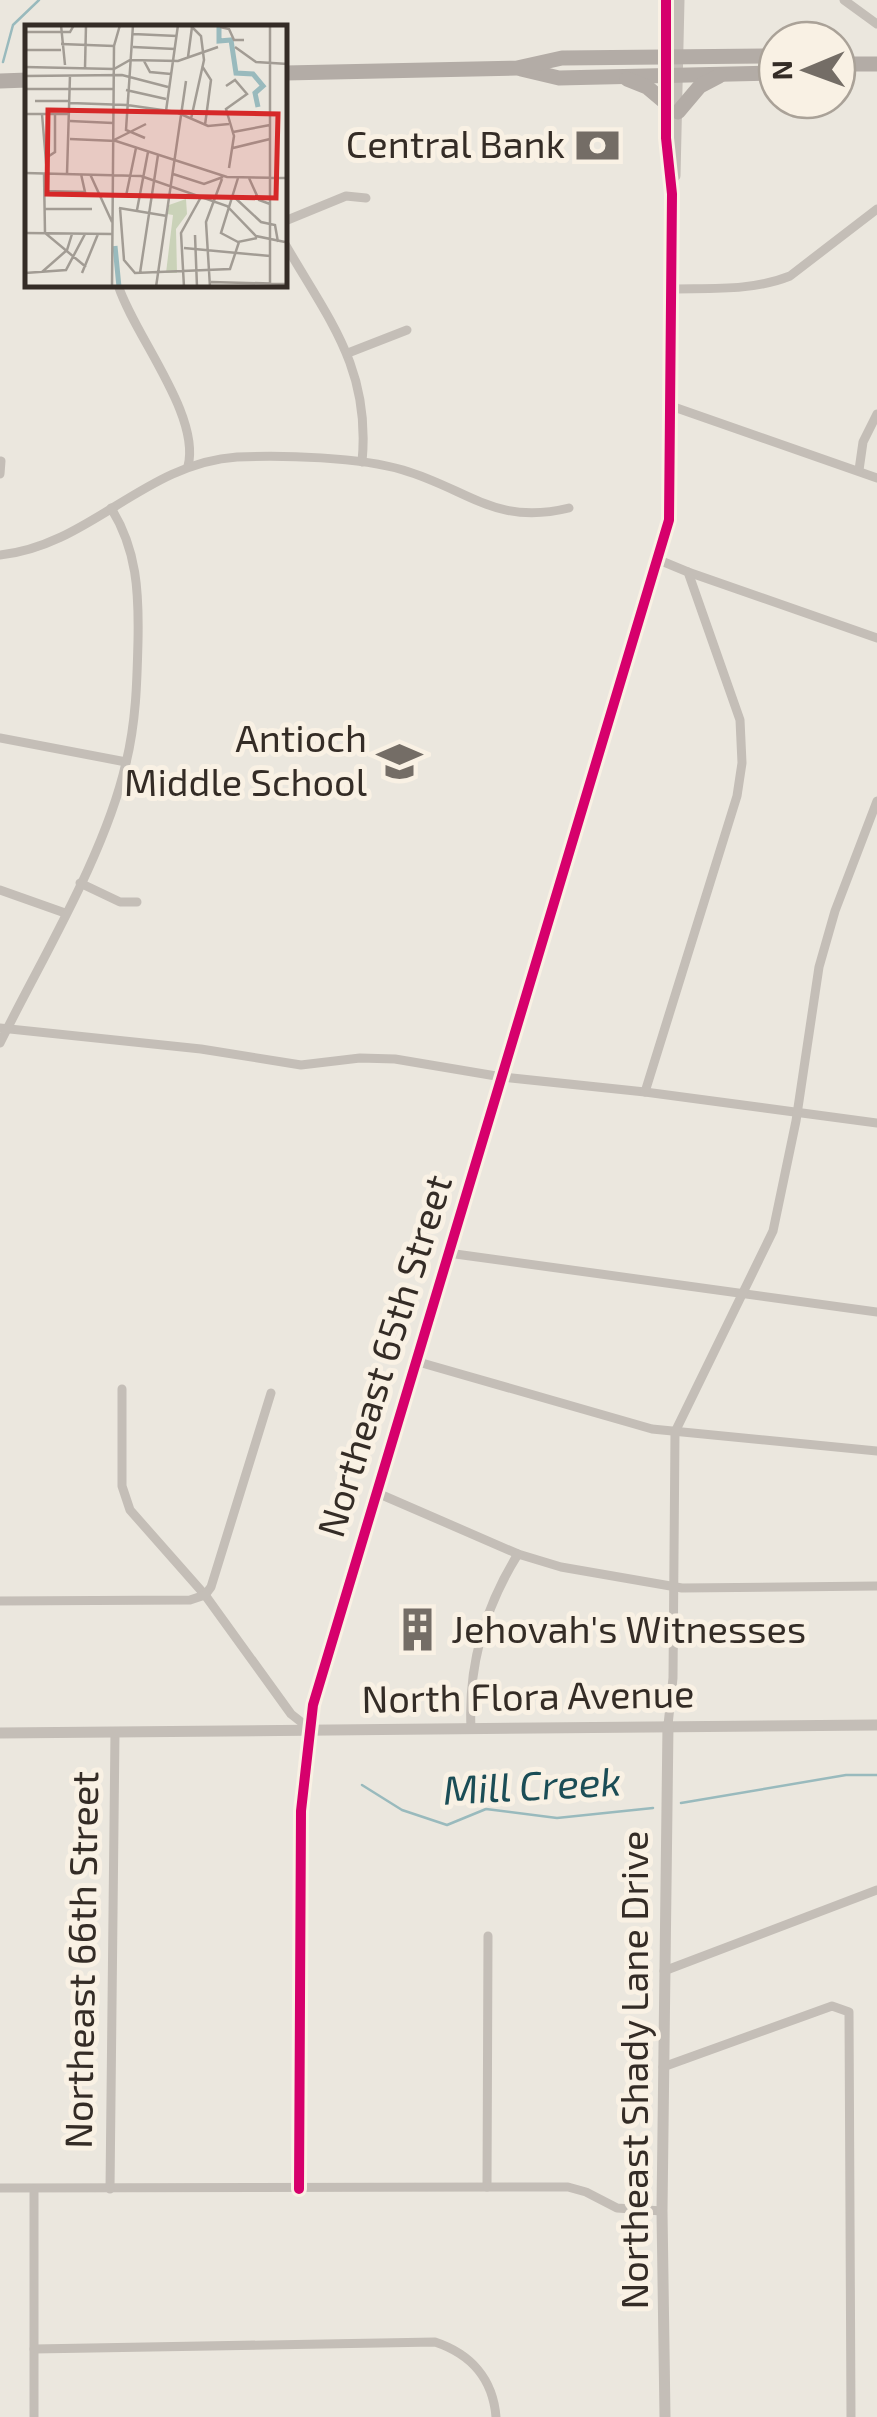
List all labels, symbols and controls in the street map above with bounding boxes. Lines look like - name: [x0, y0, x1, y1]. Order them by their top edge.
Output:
- north arrow: [757, 20, 857, 120]
- inset map: [25, 25, 288, 288]
- text: N: [764, 60, 798, 81]
- place label: Central Bank: [346, 120, 565, 166]
- bank icon: Central Bank: [574, 121, 622, 169]
- place label: Antioch Middle School: [124, 714, 367, 804]
- school or university icon: Antioch Middle School: [376, 737, 424, 785]
- street label: Northeast 65th Street: [306, 1169, 460, 1542]
- place label: Jehovah's Witnesses: [451, 1605, 806, 1651]
- building icon: Jehovah's Witnesses: [394, 1606, 442, 1654]
- street label: North Flora Avenue: [361, 1669, 695, 1721]
- water label: Mill Creek: [442, 1755, 622, 1813]
- street label: Northeast 66th Street: [54, 1771, 106, 2149]
- street label: Northeast Shady Lane Drive: [610, 1830, 656, 2310]

